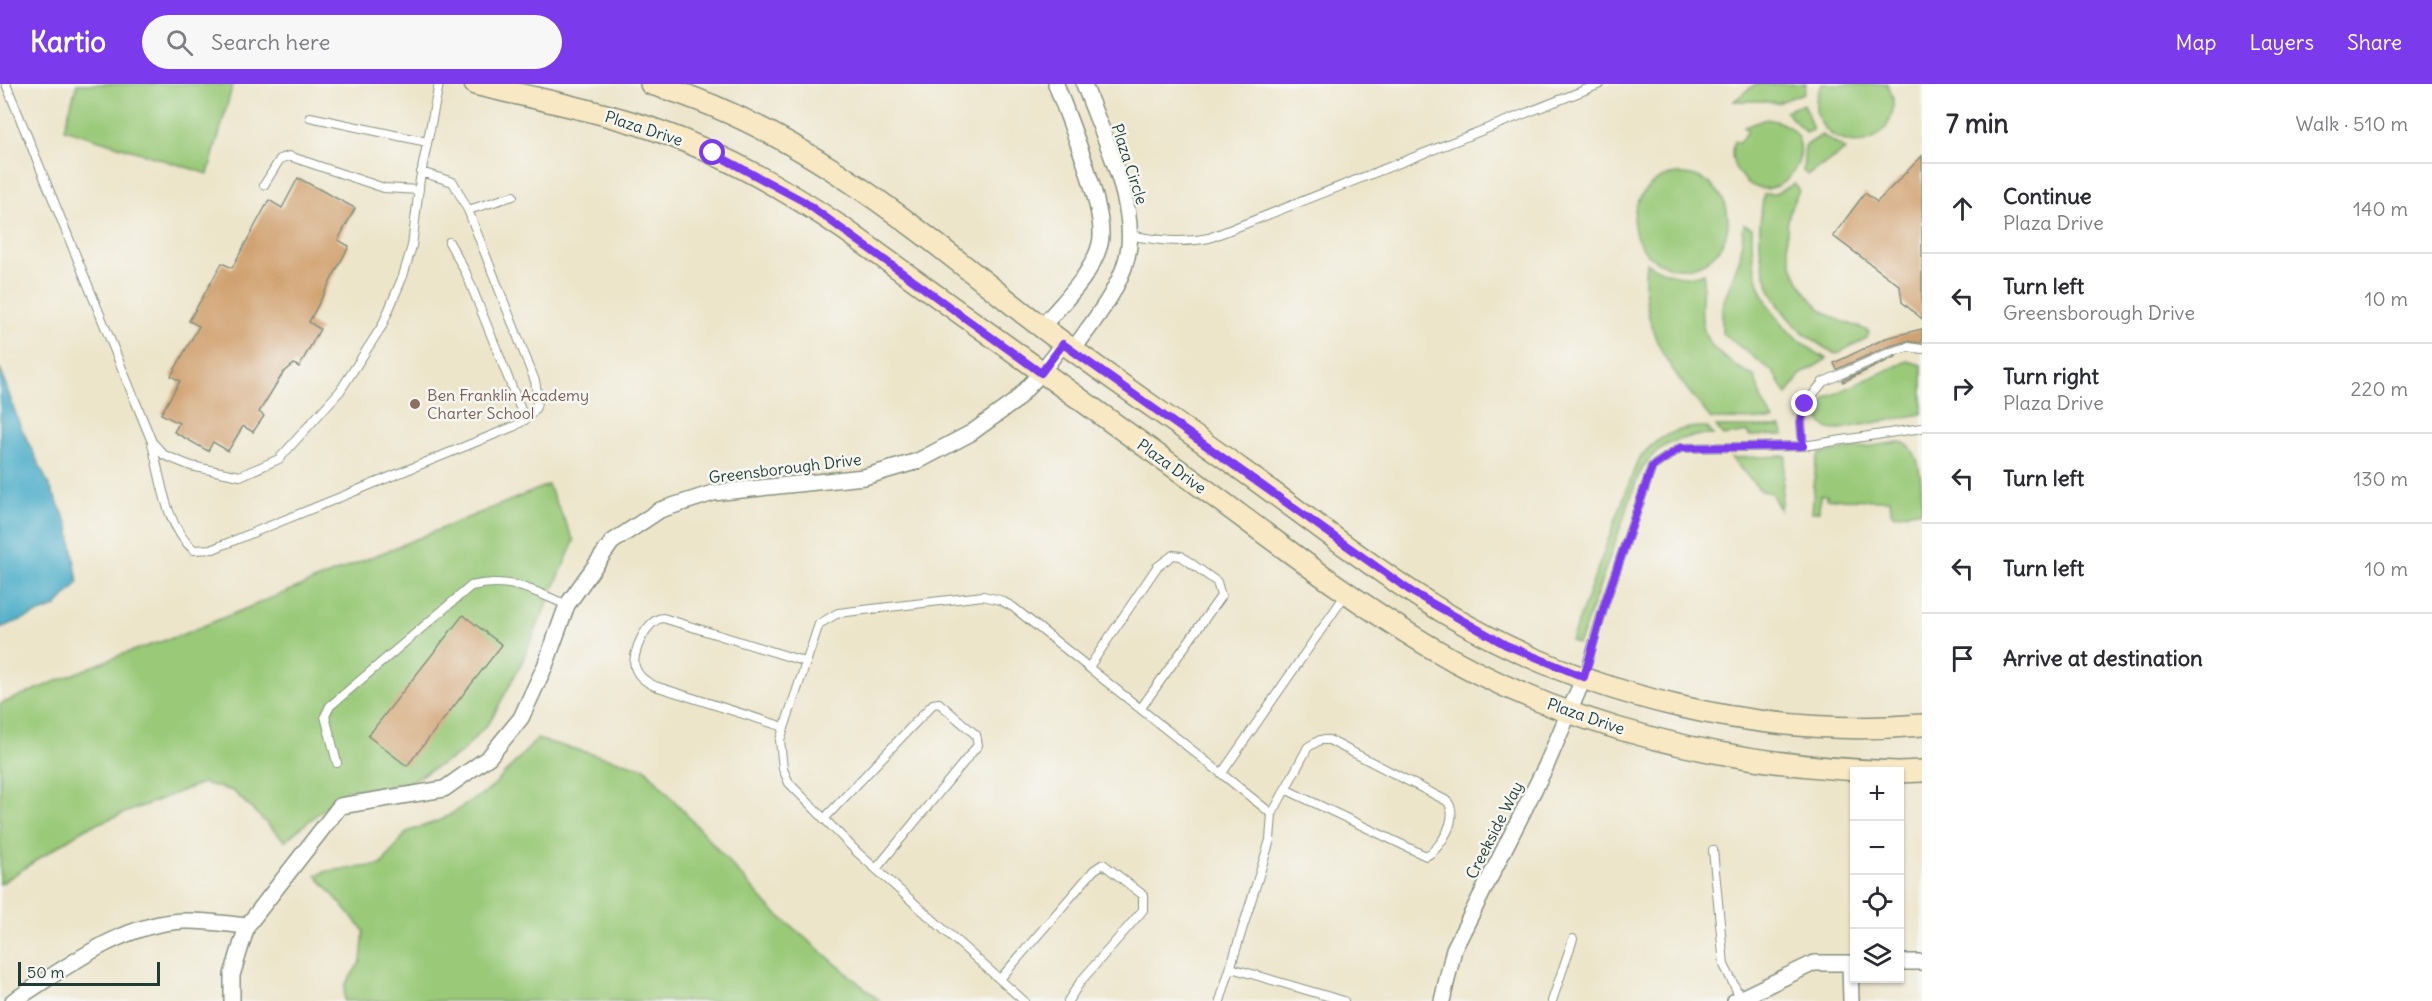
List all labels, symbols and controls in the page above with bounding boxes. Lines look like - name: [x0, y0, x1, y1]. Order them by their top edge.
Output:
- search box: [142, 15, 562, 69]
- text: Kartio: [30, 24, 106, 60]
- icon: search: [163, 26, 196, 59]
- text: Search here: [211, 28, 330, 56]
- text: Map: [2176, 29, 2216, 56]
- text: Layers: [2249, 29, 2314, 56]
- text: Share: [2347, 29, 2402, 56]
- street label: Plaza Drive: [603, 106, 685, 150]
- text: 7 min: [1946, 107, 2009, 140]
- text: Walk · 510 m: [2296, 111, 2408, 136]
- street label: Plaza Circle: [1108, 121, 1152, 207]
- route start: [699, 139, 725, 165]
- text: Continue: [2003, 182, 2092, 210]
- icon: ahead: [1946, 192, 1979, 225]
- text: 140 m: [2353, 196, 2408, 221]
- text: Plaza Drive: [2003, 210, 2104, 235]
- text: Turn left: [2003, 272, 2084, 300]
- icon: left: [1946, 282, 1979, 315]
- text: 10 m: [2365, 286, 2408, 311]
- text: Greensborough Drive: [2003, 300, 2195, 325]
- text: Turn right: [2003, 362, 2099, 390]
- icon: right: [1946, 372, 1979, 405]
- text: 220 m: [2351, 376, 2408, 401]
- place label: Ben Franklin Academy Charter School: [427, 385, 589, 423]
- route end: [1791, 390, 1817, 416]
- text: Plaza Drive: [2003, 390, 2104, 415]
- marker: Ben Franklin Academy Charter School: [408, 397, 422, 411]
- street label: Plaza Drive: [1133, 434, 1211, 498]
- street label: Greensborough Drive: [708, 449, 862, 487]
- icon: left: [1946, 462, 1979, 495]
- text: Turn left: [2003, 464, 2084, 492]
- text: 130 m: [2353, 466, 2408, 491]
- icon: left: [1946, 552, 1979, 585]
- text: Turn left: [2003, 554, 2084, 582]
- text: 10 m: [2365, 556, 2408, 581]
- icon: arrive: [1946, 642, 1979, 675]
- text: Arrive at destination: [2003, 644, 2203, 672]
- street label: Plaza Drive: [1545, 693, 1627, 739]
- map controls: [1850, 767, 1904, 983]
- button: +: [1850, 767, 1904, 821]
- street label: Creekside Way: [1461, 778, 1527, 882]
- button: −: [1850, 821, 1904, 875]
- button: locate: [1850, 875, 1904, 929]
- button: layers: [1850, 929, 1904, 983]
- scale bar: [18, 959, 160, 986]
- text: 50 m: [27, 962, 65, 982]

